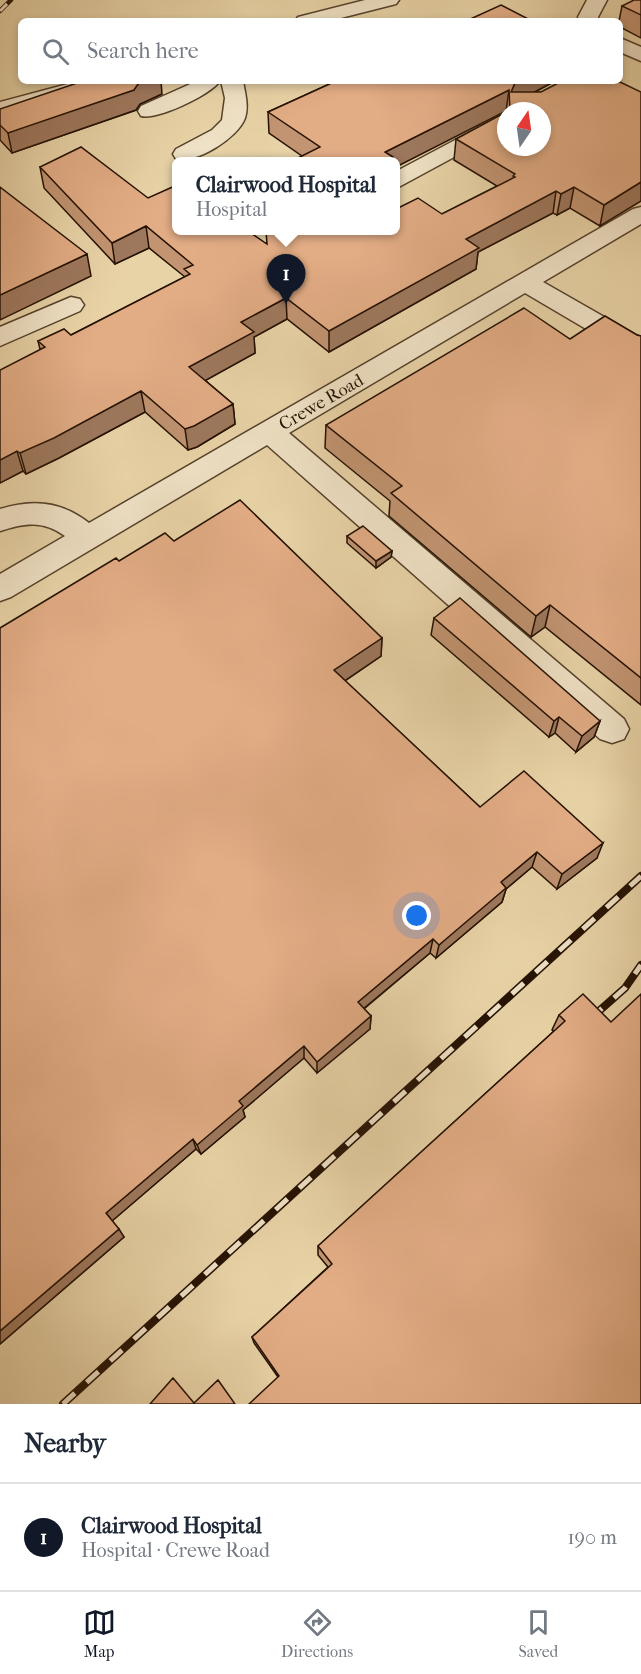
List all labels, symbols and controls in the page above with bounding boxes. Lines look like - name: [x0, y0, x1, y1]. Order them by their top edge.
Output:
- search box: [18, 18, 623, 84]
- icon: search: [39, 35, 72, 68]
- text: Search here: [87, 38, 199, 64]
- north arrow: [497, 102, 551, 156]
- popup: [172, 157, 400, 235]
- text: Clairwood Hospital: [196, 172, 376, 198]
- text: Hospital: [196, 198, 267, 221]
- pin: 1: [266, 254, 306, 304]
- street label: Crewe Road: [275, 370, 367, 435]
- your location: [402, 901, 431, 930]
- text: Nearby: [24, 1428, 106, 1459]
- text: Clairwood Hospital: [81, 1513, 262, 1539]
- text: 1: [40, 1526, 47, 1549]
- text: 190 m: [567, 1526, 617, 1549]
- text: Hospital · Crewe Road: [81, 1539, 270, 1562]
- tab: Map: [83, 1606, 116, 1661]
- tab: Directions: [281, 1606, 353, 1661]
- tab: Saved: [519, 1606, 558, 1661]

